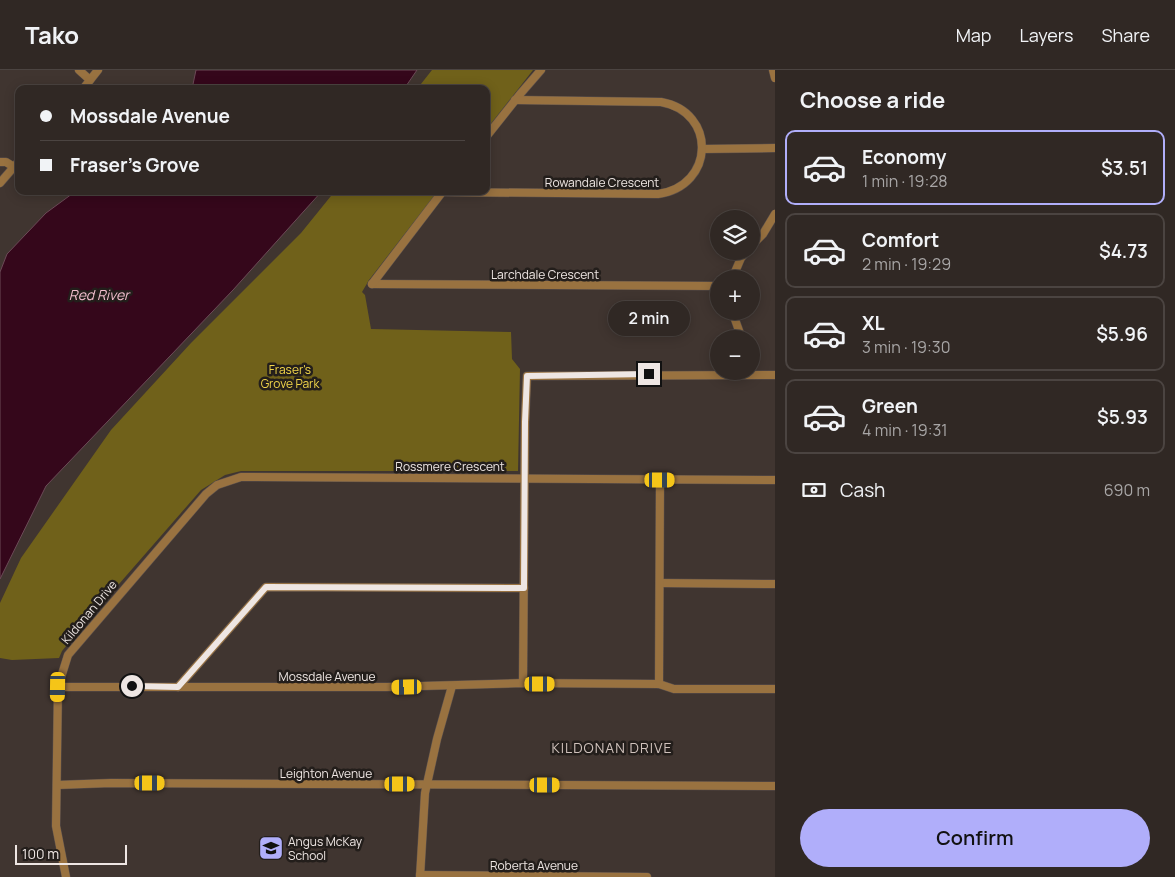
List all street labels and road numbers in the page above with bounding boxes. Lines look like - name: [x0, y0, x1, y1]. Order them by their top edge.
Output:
- street label: Rowandale Crescent: [545, 174, 659, 191]
- street label: Larchdale Crescent: [491, 266, 599, 283]
- street label: Rossmere Crescent: [395, 458, 505, 475]
- street label: Kildonan Drive: [57, 577, 121, 647]
- street label: Mossdale Avenue: [279, 668, 375, 685]
- street label: Leighton Avenue: [280, 765, 372, 782]
- street label: Roberta Avenue: [490, 857, 578, 874]

